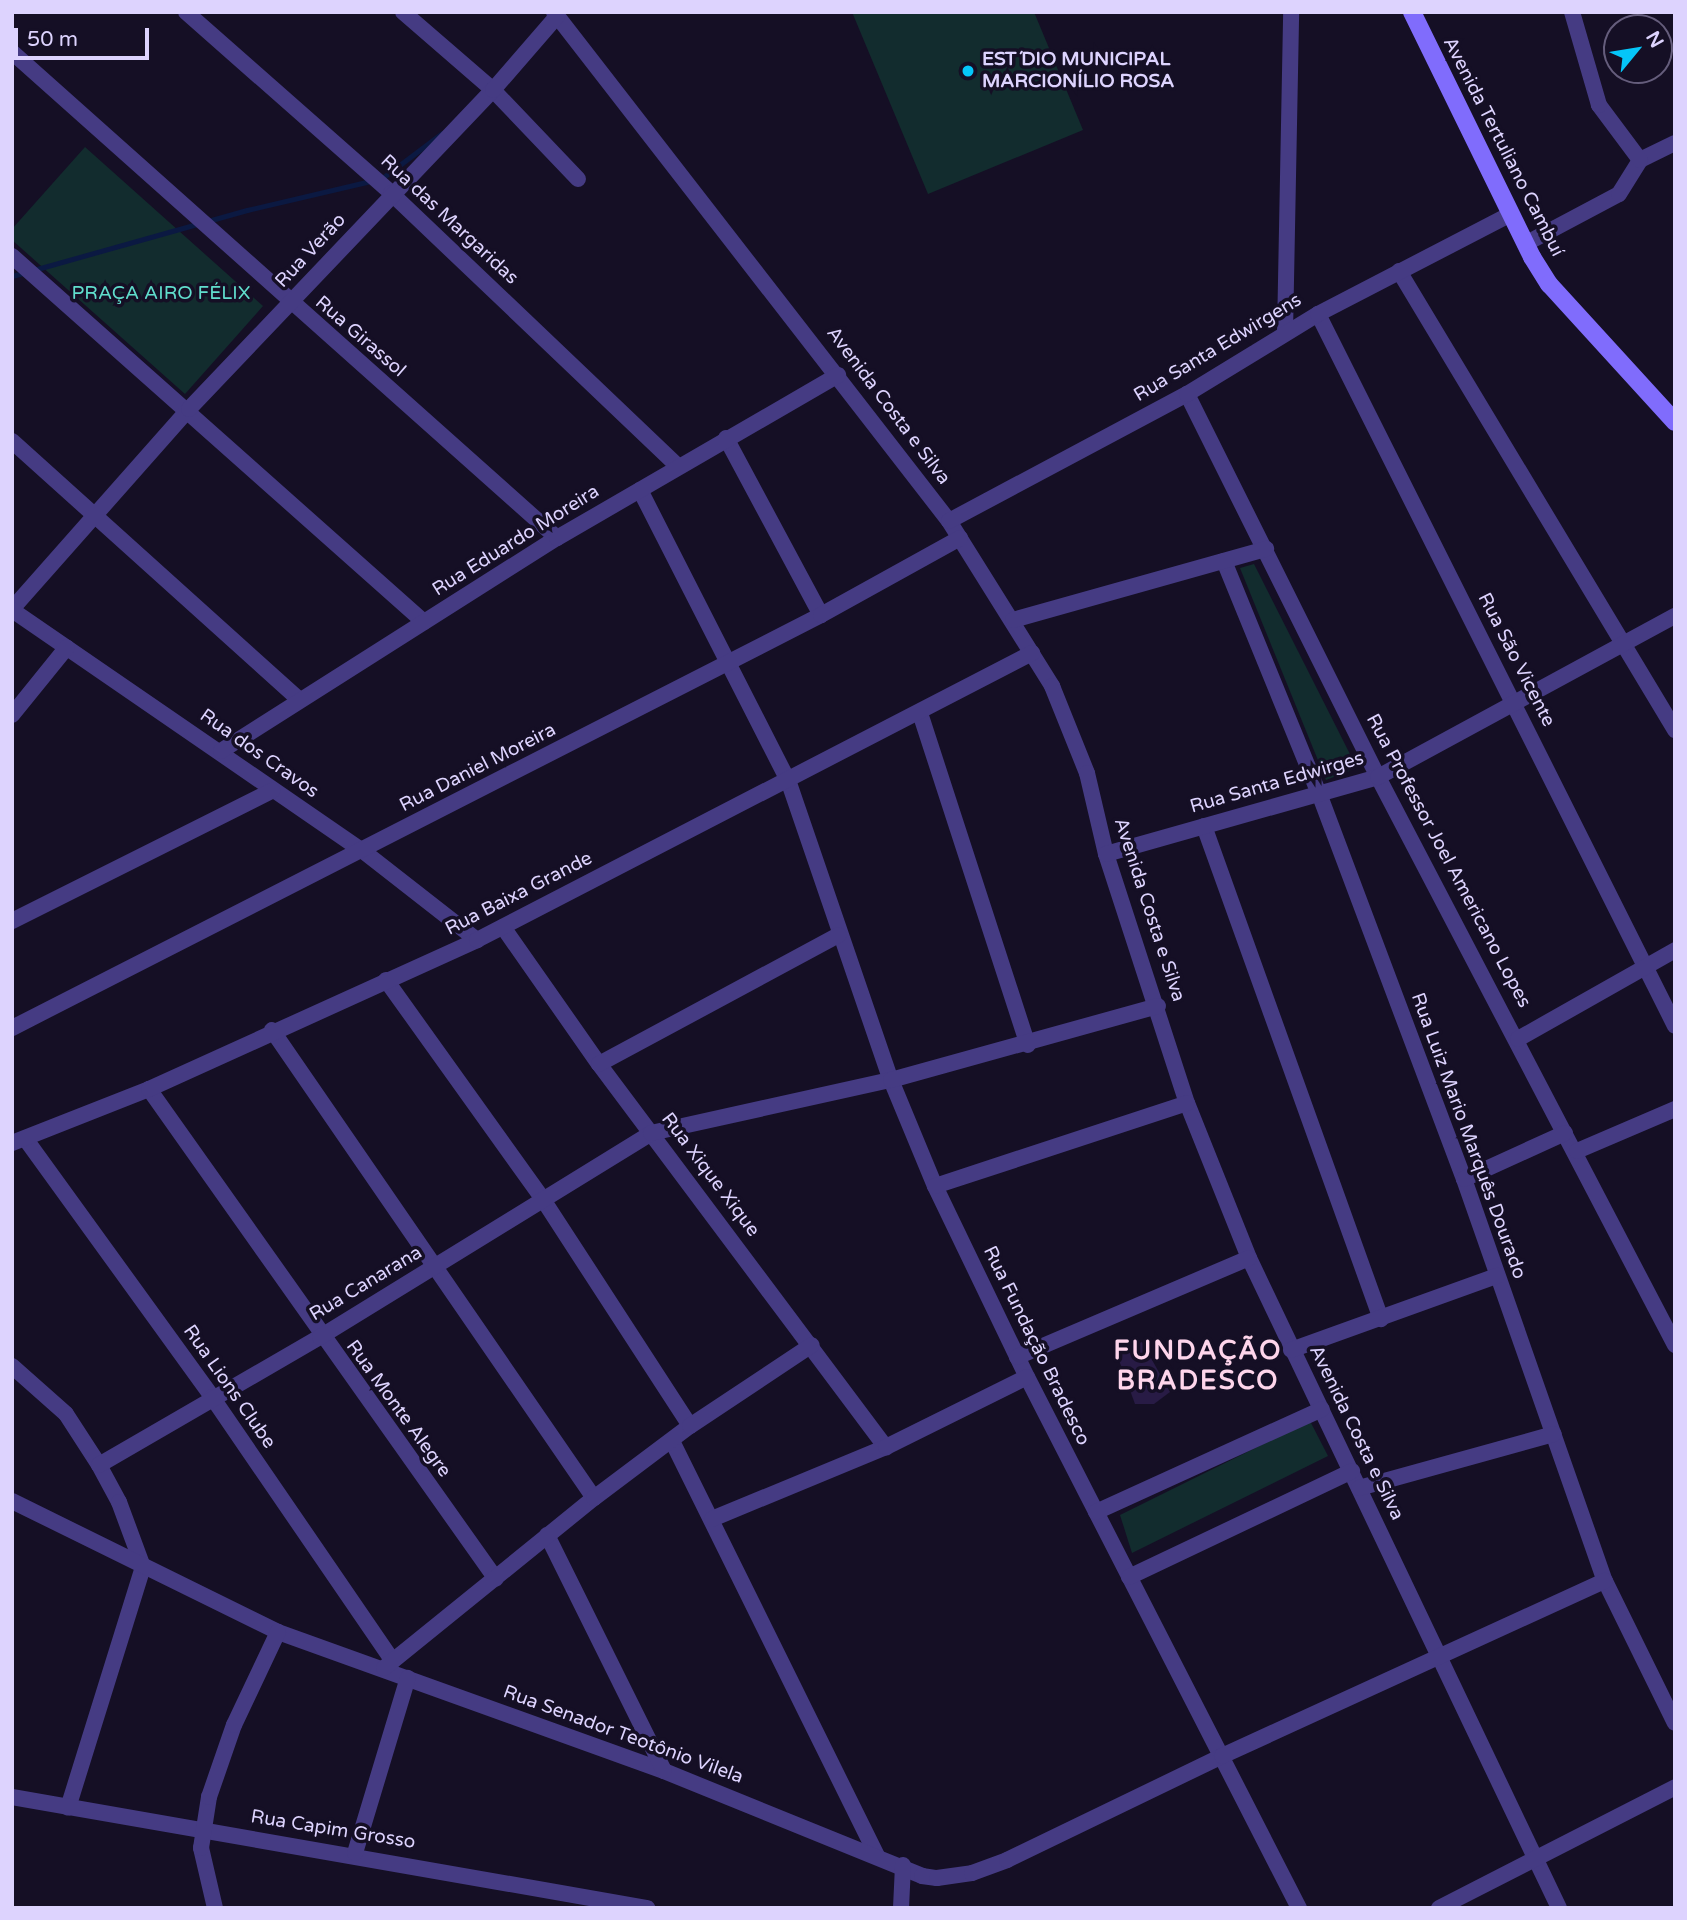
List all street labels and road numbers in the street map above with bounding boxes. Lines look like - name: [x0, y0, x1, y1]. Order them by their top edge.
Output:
- street label: Avenida Tertuliano Cambuí: [1438, 34, 1568, 260]
- street label: Rua das Margaridas: [375, 150, 523, 290]
- street label: Rua Verão: [271, 209, 351, 293]
- street label: Rua Santa Edwirgens: [1130, 289, 1306, 407]
- street label: Rua Girassol: [310, 292, 410, 382]
- street label: Avenida Costa e Silva: [821, 323, 955, 489]
- street label: Rua Eduardo Moreira: [428, 480, 604, 602]
- street label: Rua São Vicente: [1472, 589, 1560, 731]
- street label: Rua dos Cravos: [195, 705, 323, 803]
- street label: Rua Professor Joel Americano Lopes: [1361, 710, 1535, 1012]
- street label: Rua Daniel Moreira: [396, 719, 560, 817]
- street label: Rua Santa Edwirges: [1187, 747, 1367, 819]
- street label: Avenida Costa e Silva: [1109, 815, 1189, 1005]
- street label: Rua Baixa Grande: [442, 847, 596, 941]
- street label: Rua Luiz Mario Marquês Dourado: [1406, 990, 1530, 1282]
- street label: Rua Xique Xique: [656, 1109, 764, 1241]
- street label: Rua Canarana: [306, 1242, 426, 1326]
- street label: Rua Fundação Bradesco: [978, 1243, 1094, 1449]
- street label: Rua Lions Clube: [178, 1321, 280, 1453]
- street label: Rua Monte Alegre: [341, 1336, 455, 1482]
- street label: Avenida Costa e Silva: [1304, 1342, 1408, 1524]
- street label: Rua Senador Teotônio Vilela: [500, 1681, 746, 1789]
- street label: Rua Capim Grosso: [249, 1806, 417, 1854]

